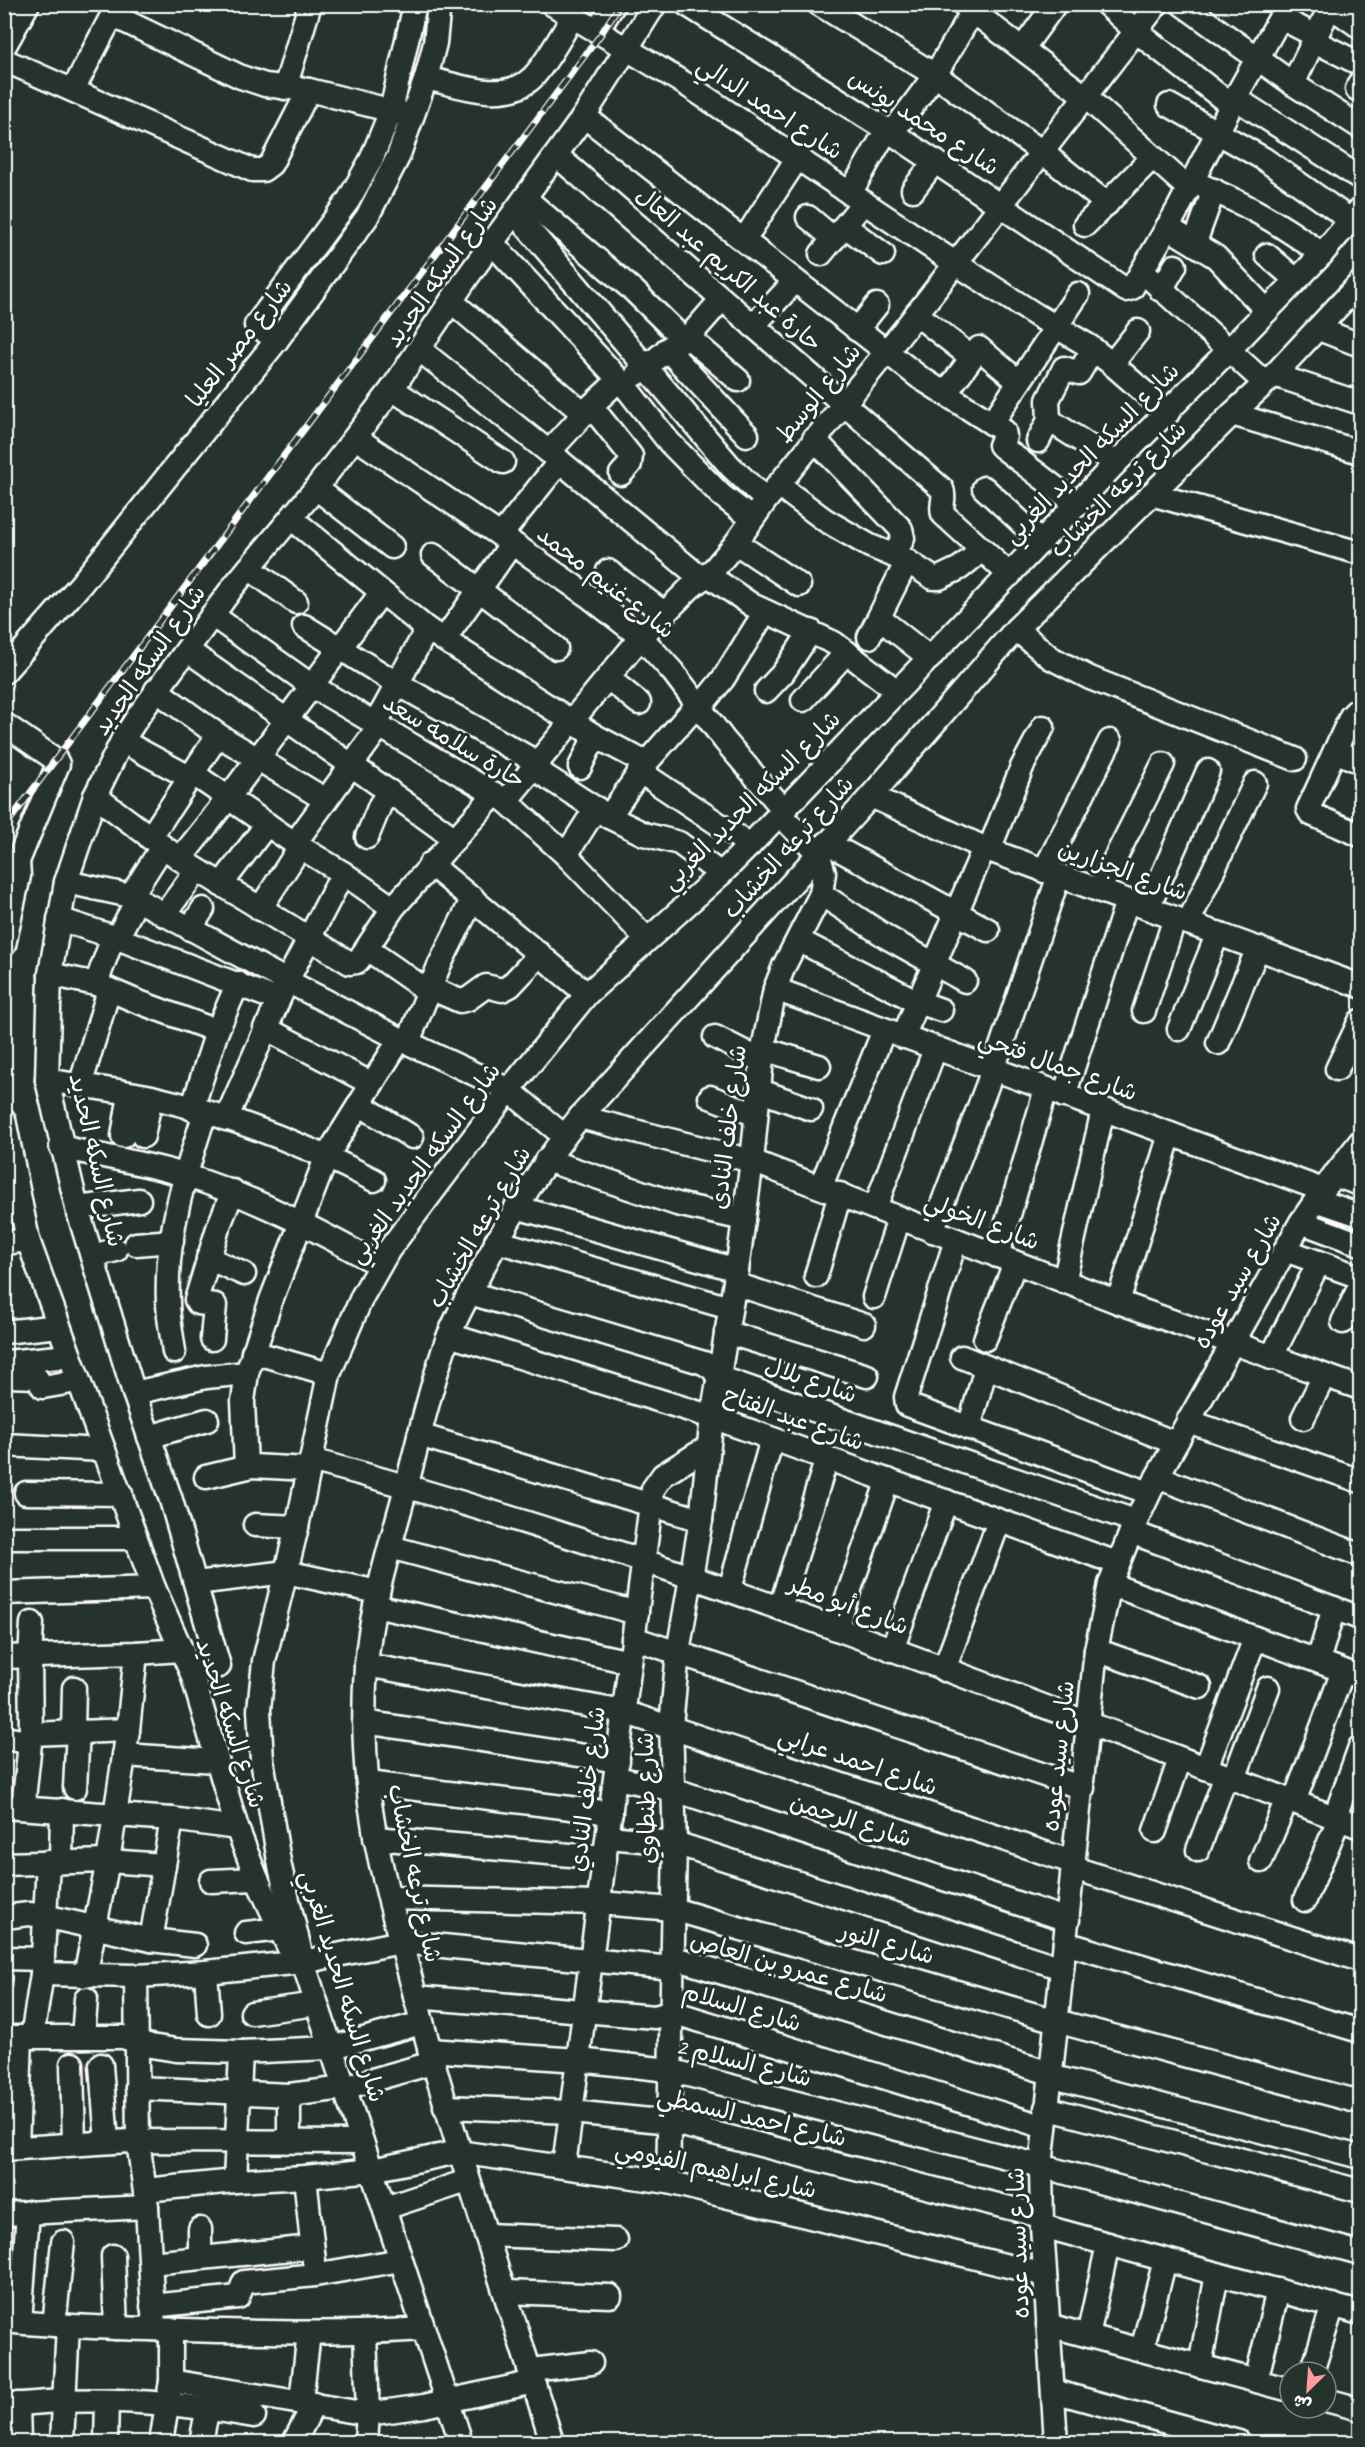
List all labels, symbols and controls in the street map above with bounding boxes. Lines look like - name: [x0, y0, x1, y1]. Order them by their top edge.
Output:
- street label: شارع احمد الدالي: [688, 50, 849, 171]
- street label: شارع محمد يونس: [842, 62, 1005, 184]
- street label: حارة عبد الكريم عبد العال: [628, 180, 828, 360]
- street label: شارع السكه الحديد: [378, 191, 506, 354]
- street label: شارع مصر العليا: [179, 273, 300, 415]
- street label: شارع الوسط: [769, 337, 869, 450]
- street label: شارع السكه الحديد الغربي: [996, 356, 1190, 554]
- street label: شارع ترعه الخشاب: [1043, 414, 1194, 565]
- street label: شارع غنيم محمد: [529, 519, 681, 648]
- street label: شارع السكه الحديد: [86, 579, 214, 742]
- street label: حارة سلامه سعد: [377, 687, 531, 795]
- street label: شارع السكه الحديد الغربي: [655, 704, 851, 900]
- street label: شارع ترعه الخشاب: [716, 769, 862, 926]
- street label: شارع الجزارين: [1053, 833, 1192, 909]
- street label: شارع جمال فتحي: [972, 1022, 1142, 1113]
- street label: شارع خلف النادى: [703, 1043, 755, 1211]
- street label: شارع السكه الحديد الغربي: [341, 1057, 512, 1273]
- street label: شارع السكه الحديد: [61, 1070, 132, 1250]
- street label: شارع ترعه الخشاب: [421, 1141, 539, 1314]
- street label: شارع الخولي: [918, 1185, 1044, 1262]
- street label: شارع سيد عوده: [1186, 1208, 1290, 1355]
- street label: شارع بلال: [760, 1350, 861, 1412]
- street label: شارع عبد الفتاح: [719, 1379, 868, 1459]
- street label: شارع أبو مطر: [782, 1568, 913, 1643]
- street label: شارع السكه الحديد: [187, 1634, 273, 1812]
- street label: شارع سيد عوده: [1035, 1679, 1083, 1833]
- street label: شارع خلف النادي: [562, 1705, 614, 1874]
- street label: شارع احمد عرابي: [773, 1720, 942, 1808]
- street label: شارع طنطاوي: [630, 1732, 664, 1864]
- street label: شارع ترعه الخشاب: [379, 1781, 449, 1966]
- street label: شارع الرحمن: [786, 1786, 916, 1856]
- street label: شارع السكه الحديد الغربي: [288, 1866, 393, 2108]
- street label: شارع النور: [834, 1915, 938, 1973]
- street label: شارع عمرو بن العاص: [686, 1924, 891, 2011]
- street label: شارع السلام: [678, 1976, 805, 2041]
- street label: شارع السلام 2: [672, 2031, 815, 2096]
- street label: شارع احمد السمطي: [653, 2081, 850, 2159]
- street label: شارع ابراهيم الفيومي: [611, 2133, 819, 2211]
- street label: شارع سيد عوده: [1000, 2167, 1038, 2319]
- north arrow: [1278, 2360, 1338, 2420]
- text: ش: [1290, 2390, 1314, 2415]

